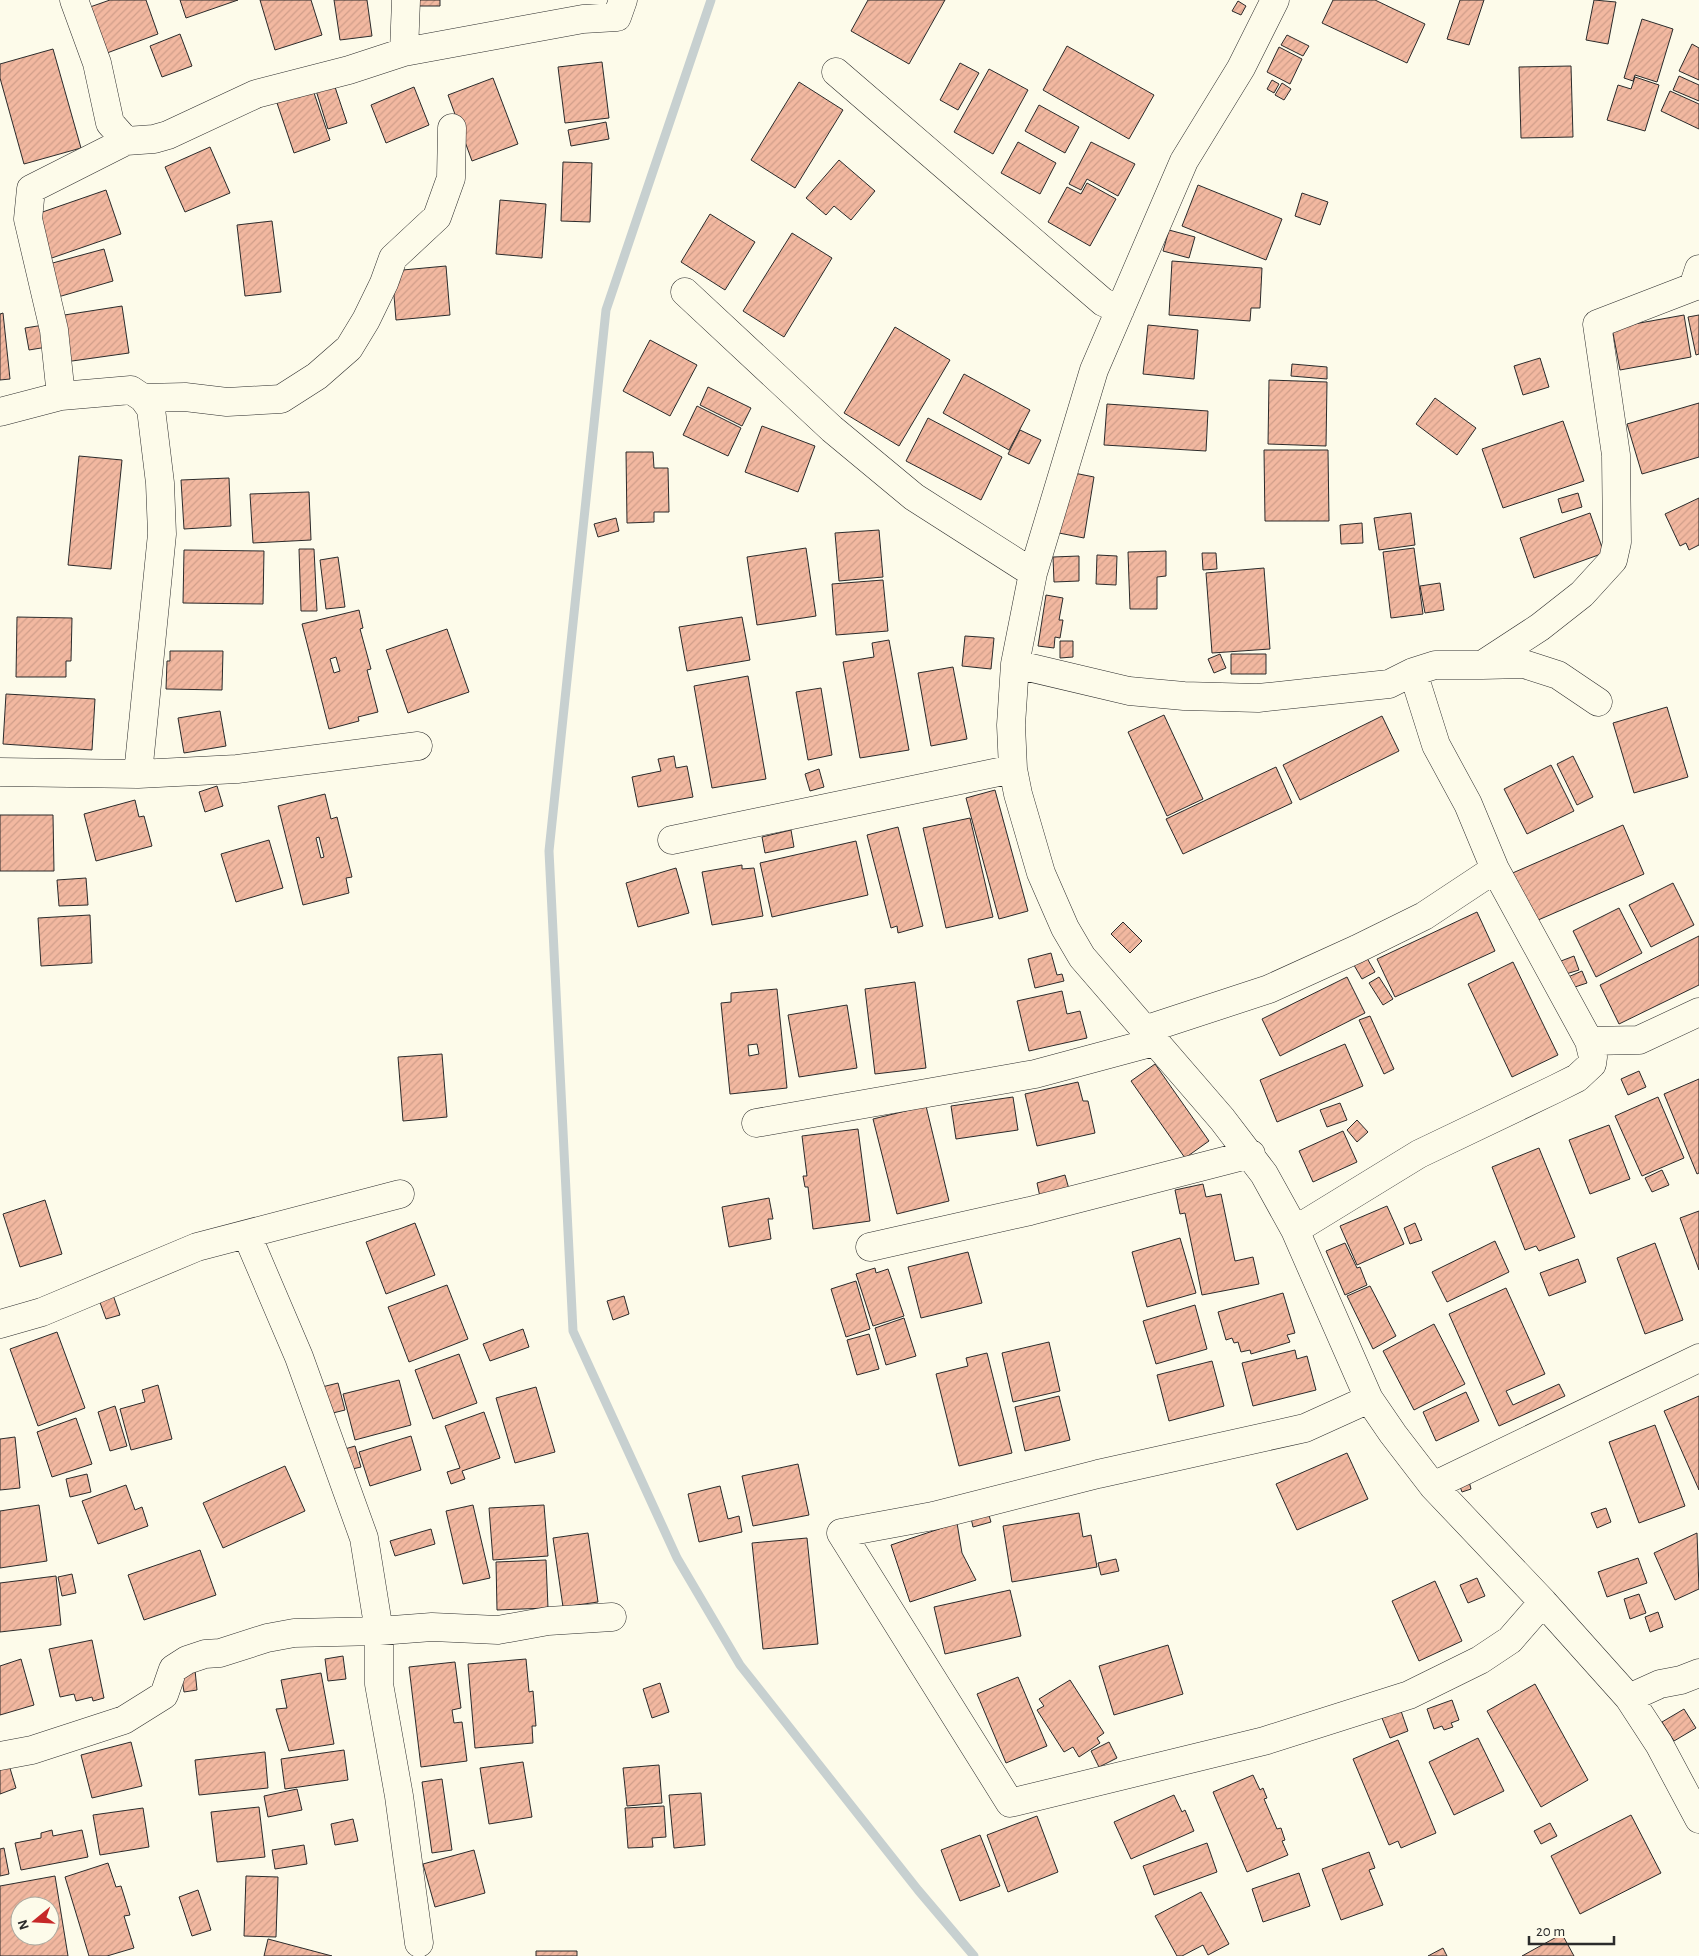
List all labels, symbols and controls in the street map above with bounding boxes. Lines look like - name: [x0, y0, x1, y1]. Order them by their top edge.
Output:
- north arrow: [10, 1896, 60, 1946]
- scale bar: [1529, 1914, 1614, 1946]
- text: N: [15, 1918, 32, 1932]
- text: 20 m: [1536, 1924, 1565, 1939]

